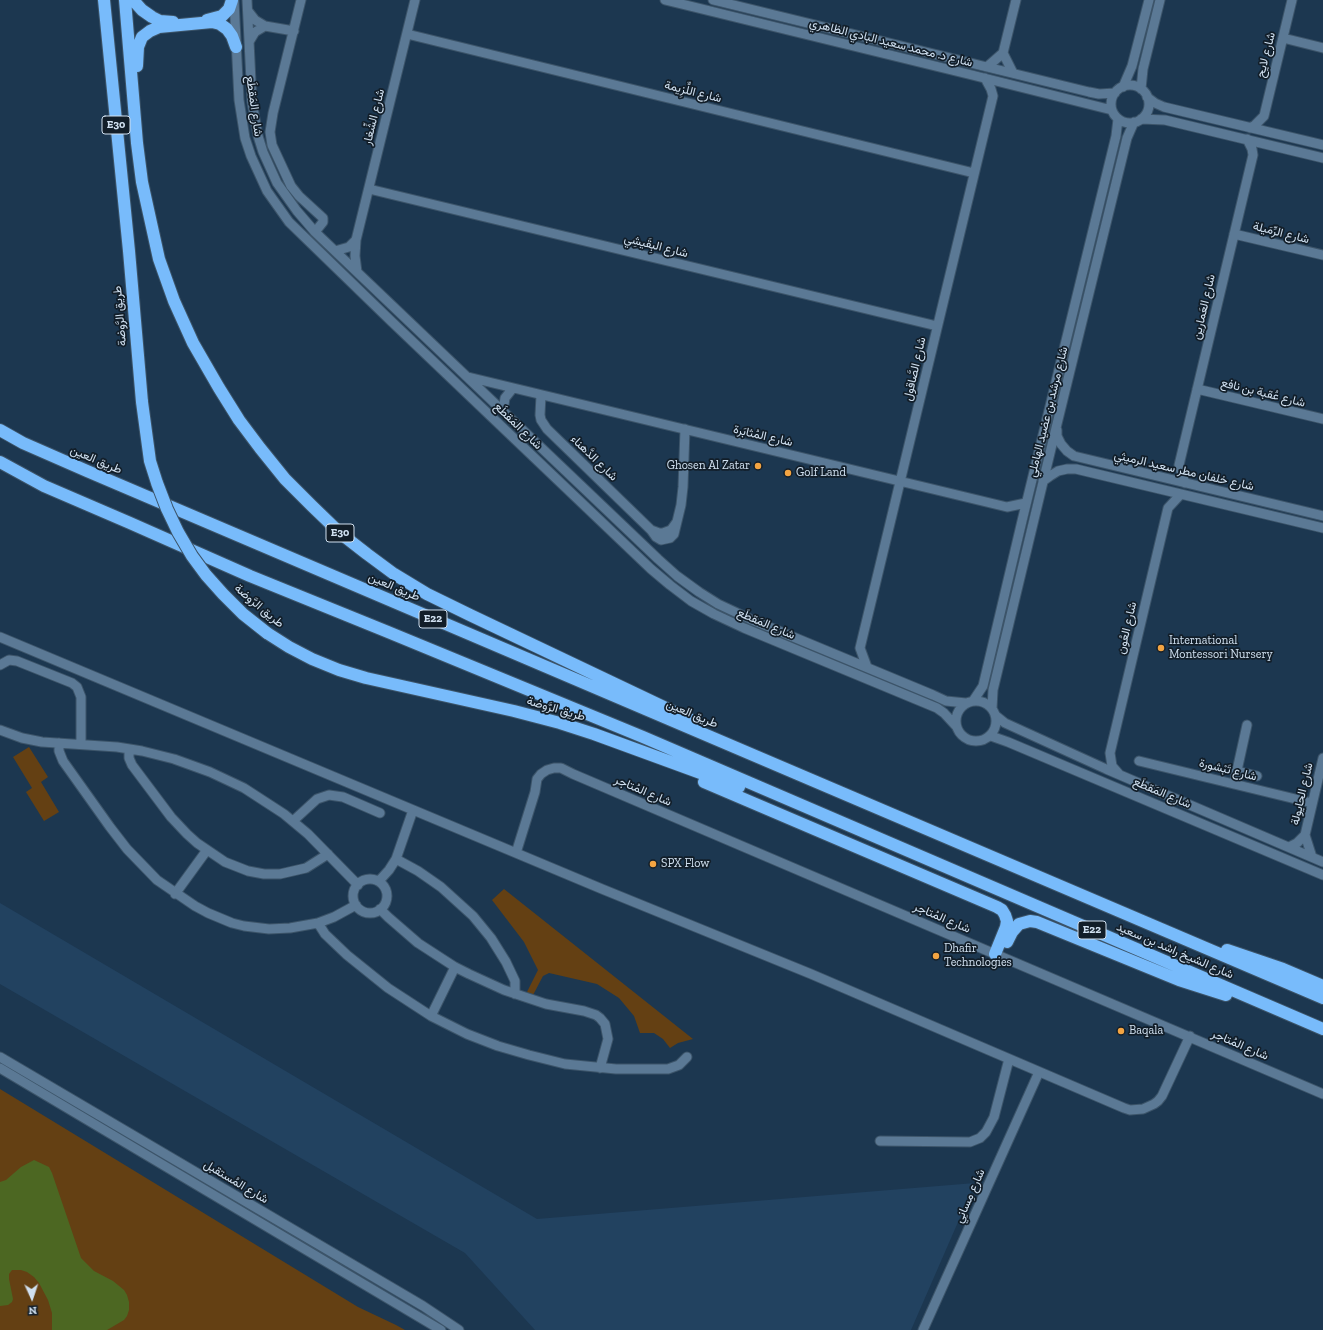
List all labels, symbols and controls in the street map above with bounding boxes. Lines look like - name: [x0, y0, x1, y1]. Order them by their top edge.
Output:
- street label: شارع د. محمد سعيد البادي الظاهري: [808, 16, 974, 70]
- street label: شارع لايح: [1253, 31, 1279, 79]
- street label: شارع المَقطَع: [243, 75, 265, 137]
- street label: شارع اللِّزِيمة: [663, 78, 723, 106]
- street label: شارع الشِّغار: [360, 87, 388, 147]
- road number: E30: [102, 116, 130, 134]
- street label: شارع الرِّمَيلة: [1251, 219, 1311, 247]
- street label: شارع البِقَيشِي: [622, 231, 690, 261]
- street label: شارع العَمارين: [1189, 273, 1219, 341]
- street label: طريق الرَّوضة: [110, 285, 130, 347]
- street label: شارع الصَّاقول: [901, 336, 929, 402]
- street label: شارع مرشد بن عضيد الهاملي: [1025, 345, 1071, 479]
- street label: شارع عُقبة بن نافع: [1219, 376, 1307, 410]
- street label: شارع المَقطَع: [491, 400, 545, 452]
- street label: شارع المُثابَرة: [732, 422, 794, 450]
- street label: شارع الدَّهناء: [567, 432, 621, 484]
- street label: طريق العين: [68, 443, 124, 477]
- street label: شارع خلفان مطر سعيد الرميثي: [1113, 448, 1255, 494]
- place label: Ghosen Al Zatar: [667, 459, 750, 473]
- marker: Ghosen Al Zatar: [753, 461, 763, 471]
- place label: Golf Land: [796, 466, 846, 480]
- marker: Golf Land: [783, 468, 793, 478]
- road number: E30: [326, 524, 354, 542]
- street label: طريق العين: [366, 570, 422, 604]
- street label: طريق الرَّوضة: [231, 581, 287, 631]
- street label: شارع العُون: [1114, 600, 1140, 656]
- street label: شارع المَقطَع: [735, 605, 797, 643]
- road number: E22: [419, 610, 447, 628]
- place label: International Montessori Nursery: [1169, 634, 1273, 662]
- marker: International Montessori Nursery: [1156, 643, 1166, 653]
- street label: طريق الرَّوضة: [525, 694, 587, 724]
- street label: طريق العين: [664, 697, 720, 731]
- street label: شارع تَبْشورة: [1198, 756, 1258, 784]
- street label: شارع الحايولة: [1288, 761, 1316, 827]
- street label: شارع المُتاجر: [612, 773, 674, 809]
- street label: شارع المَقطَع: [1131, 774, 1193, 812]
- place label: SPX Flow: [661, 857, 709, 871]
- marker: SPX Flow: [648, 859, 658, 869]
- street label: شارع المُتاجر: [911, 900, 973, 936]
- street label: شارع الشيخ راشد بن سعيد: [1114, 920, 1236, 982]
- road number: E22: [1078, 921, 1106, 939]
- place label: Dhafir Technologies: [944, 942, 1012, 970]
- marker: Dhafir Technologies: [931, 951, 941, 961]
- place label: Baqala: [1129, 1024, 1163, 1038]
- marker: Baqala: [1116, 1026, 1126, 1036]
- street label: شارع المُتاجر: [1209, 1027, 1271, 1063]
- street label: شارع المُستقبل: [201, 1157, 271, 1207]
- street label: شارع مِسانِي: [952, 1167, 988, 1225]
- north arrow: [12, 1278, 52, 1318]
- text: N: [28, 1304, 37, 1317]

